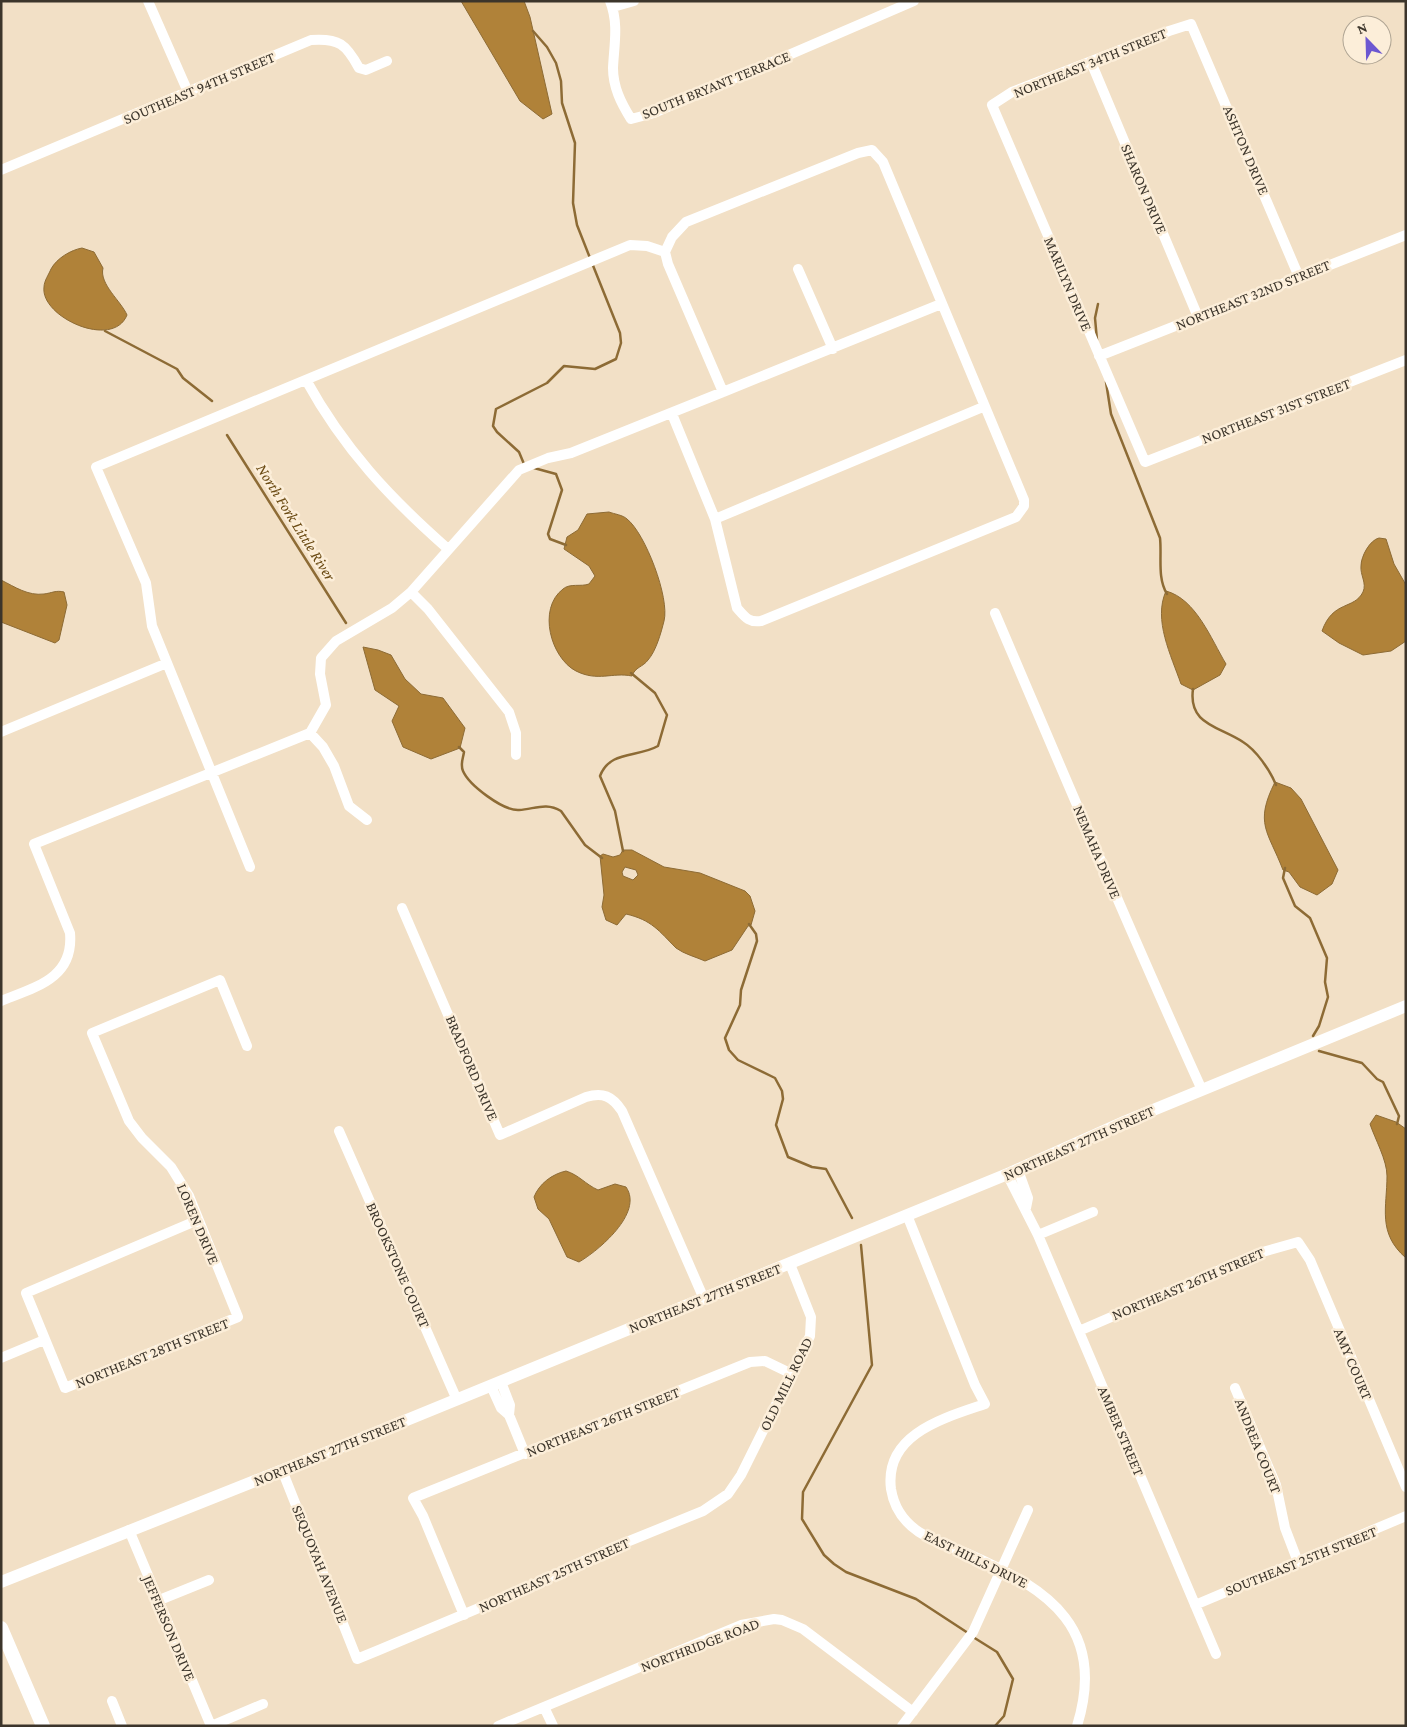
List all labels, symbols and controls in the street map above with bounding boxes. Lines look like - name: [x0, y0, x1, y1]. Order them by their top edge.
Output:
- north arrow: [1342, 15, 1392, 65]
- text: N: [1354, 19, 1370, 37]
- street label: NORTHEAST 34TH STREET: [1011, 25, 1169, 101]
- street label: SOUTH BRYANT TERRACE: [640, 48, 792, 122]
- street label: SOUTHEAST 94TH STREET: [121, 49, 277, 127]
- street label: ASHTON DRIVE: [1220, 103, 1272, 197]
- street label: SHARON DRIVE: [1118, 142, 1170, 236]
- street label: MARILYN DRIVE: [1041, 235, 1095, 333]
- street label: NORTHEAST 32ND STREET: [1173, 257, 1333, 333]
- street label: NORTHEAST 31ST STREET: [1199, 375, 1353, 447]
- water label: North Fork Little River: [253, 461, 339, 584]
- street label: NEMAHA DRIVE: [1070, 803, 1124, 901]
- street label: BRADFORD DRIVE: [443, 1013, 501, 1123]
- street label: NORTHEAST 27TH STREET: [1001, 1103, 1157, 1183]
- street label: LOREN DRIVE: [174, 1181, 222, 1267]
- street label: BROOKSTONE COURT: [363, 1200, 433, 1330]
- street label: NORTHEAST 26TH STREET: [1110, 1245, 1266, 1323]
- street label: NORTHEAST 27TH STREET: [626, 1260, 784, 1336]
- street label: NORTHEAST 28TH STREET: [73, 1315, 231, 1391]
- street label: AMY COURT: [1331, 1326, 1375, 1402]
- street label: OLD MILL ROAD: [757, 1335, 815, 1433]
- street label: NORTHEAST 26TH STREET: [524, 1384, 682, 1460]
- street label: AMBER STREET: [1095, 1384, 1147, 1478]
- street label: ANDREA COURT: [1232, 1396, 1284, 1496]
- street label: NORTHEAST 27TH STREET: [251, 1413, 409, 1489]
- street label: SEQUOYAH AVENUE: [289, 1503, 351, 1625]
- street label: SOUTHEAST 25TH STREET: [1223, 1523, 1379, 1599]
- street label: EAST HILLS DRIVE: [922, 1527, 1030, 1591]
- street label: NORTHEAST 25TH STREET: [476, 1535, 632, 1615]
- street label: JEFFERSON DRIVE: [138, 1571, 198, 1684]
- street label: NORTHRIDGE ROAD: [638, 1615, 762, 1675]

